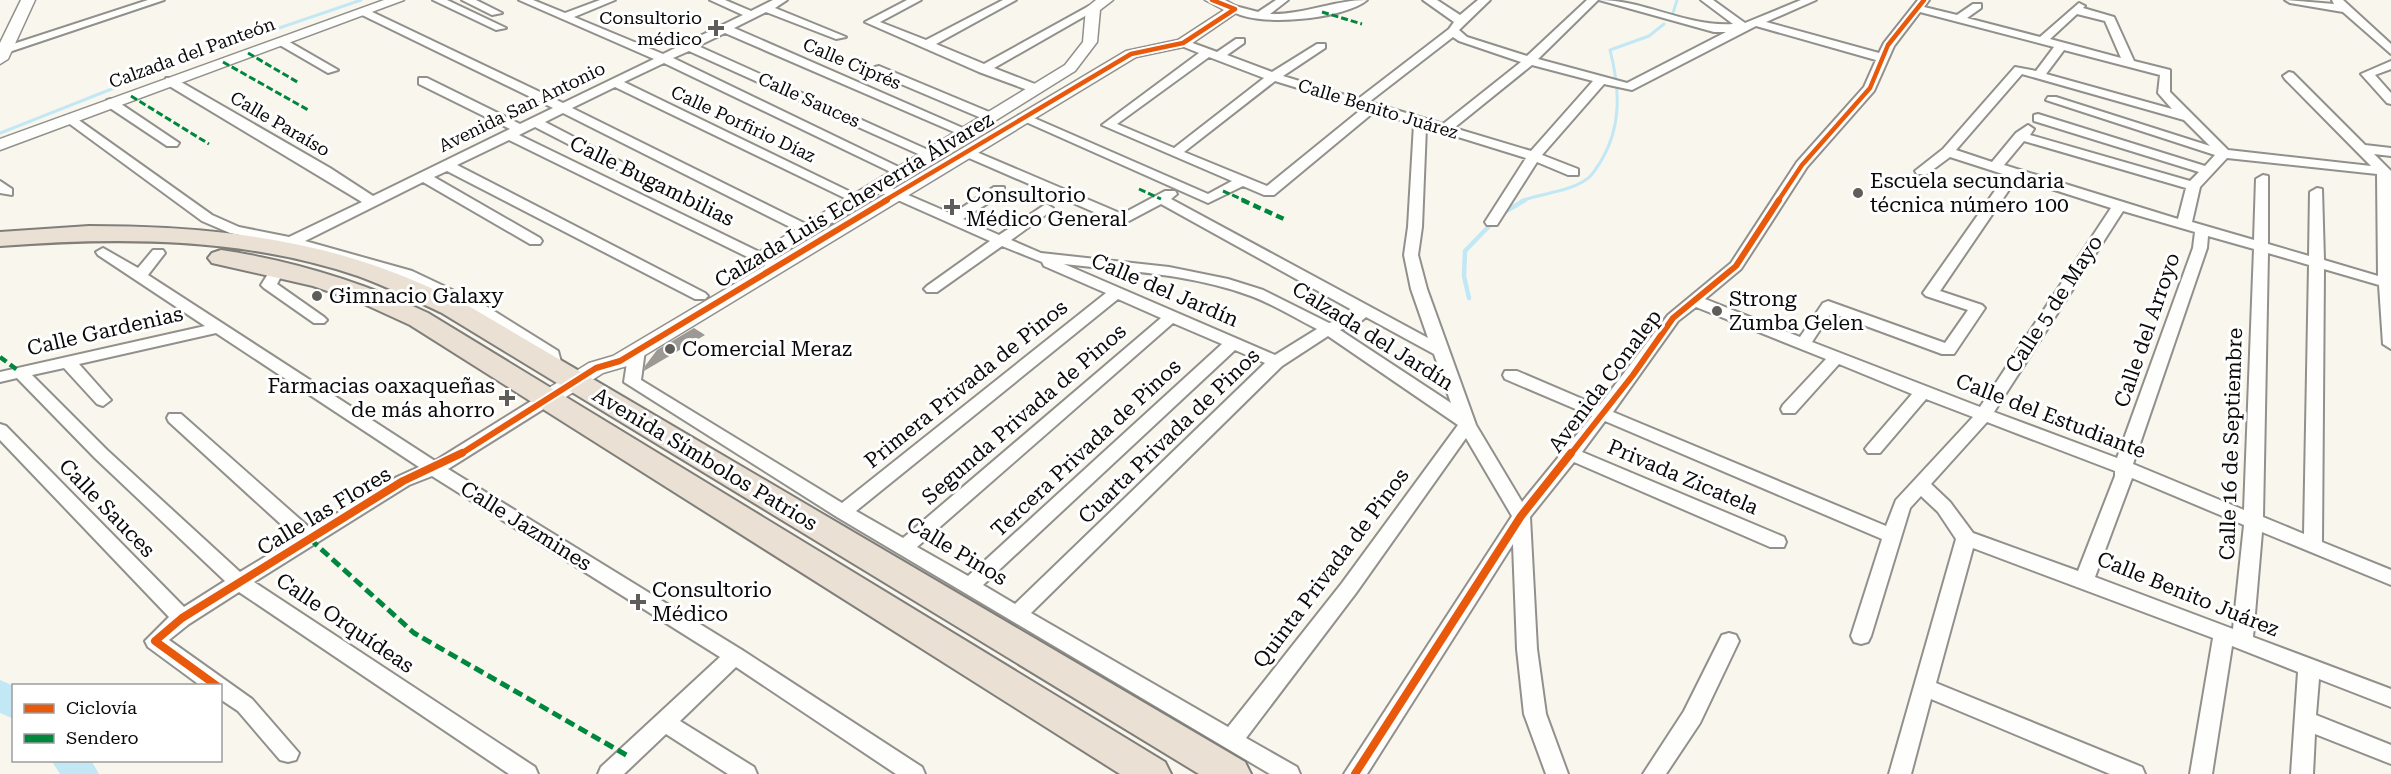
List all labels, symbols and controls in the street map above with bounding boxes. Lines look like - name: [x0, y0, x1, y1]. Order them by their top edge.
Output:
- place label: Consultorio médico: [599, 7, 702, 49]
- street label: Calzada del Panteón: [106, 13, 278, 92]
- marker: Consultorio médico: [707, 19, 725, 37]
- street label: Calle Ciprés: [800, 33, 904, 94]
- street label: Avenida San Antonio: [435, 57, 608, 156]
- street label: Calle Sauces: [755, 68, 863, 131]
- street label: Calle Benito Juárez: [1296, 74, 1461, 143]
- street label: Calle Porfirio Díaz: [668, 81, 819, 166]
- street label: Calle Paraíso: [227, 87, 334, 161]
- street label: Calzada Luis Echeverría Álvarez: [710, 106, 998, 293]
- street label: Calle Bugambilias: [566, 131, 738, 231]
- place label: Escuela secundaria técnica número 100: [1870, 169, 2069, 217]
- place label: Consultorio Médico General: [966, 183, 1128, 231]
- marker: Escuela secundaria técnica número 100: [1851, 186, 1865, 200]
- marker: Consultorio Médico General: [943, 198, 961, 216]
- street label: Calle 5 de Mayo: [2001, 231, 2107, 377]
- street label: Calle del Jardín: [1088, 248, 1243, 332]
- street label: Calle del Arroyo: [2109, 250, 2185, 410]
- street label: Calzada del Jardín: [1288, 277, 1458, 396]
- place label: Gimnacio Galaxy: [329, 284, 504, 308]
- place label: Strong Zumba Gelen: [1729, 287, 1864, 335]
- marker: Gimnacio Galaxy: [310, 289, 324, 303]
- street label: Primera Privada de Pinos: [860, 295, 1072, 473]
- street label: Calle Gardenias: [25, 301, 185, 361]
- marker: Strong Zumba Gelen: [1710, 304, 1724, 318]
- street label: Avenida Conalep: [1544, 305, 1666, 457]
- street label: Segunda Privada de Pinos: [917, 319, 1131, 509]
- street label: Calle 16 de Septiembre: [2215, 327, 2247, 561]
- place label: Comercial Meraz: [682, 337, 852, 361]
- marker: Comercial Meraz: [663, 342, 677, 356]
- street label: Cuarta Privada de Pinos: [1074, 343, 1264, 529]
- street label: Tercera Privada de Pinos: [986, 354, 1186, 542]
- street label: Calle del Estudiante: [1953, 369, 2149, 463]
- place label: Farmacias oaxaqueñas de más ahorro: [267, 374, 495, 422]
- street label: Avenida Símbolos Patrios: [588, 382, 822, 536]
- marker: Farmacias oaxaqueñas de más ahorro: [500, 391, 514, 405]
- street label: Privada Zicatela: [1604, 434, 1763, 520]
- street label: Calle Sauces: [54, 454, 160, 562]
- street label: Calle las Flores: [253, 462, 395, 560]
- street label: Quinta Privada de Pinos: [1248, 464, 1414, 672]
- street label: Calle Jazmines: [456, 476, 596, 576]
- street label: Calle Pinos: [902, 512, 1012, 590]
- street label: Calle Benito Juárez: [2094, 547, 2282, 641]
- street label: Calle Orquídeas: [272, 568, 418, 678]
- place label: Consultorio Médico: [652, 578, 772, 626]
- marker: Consultorio Médico: [629, 593, 647, 611]
- legend: [12, 684, 222, 762]
- text: Ciclovía: [66, 697, 137, 718]
- text: Sendero: [66, 727, 139, 748]

